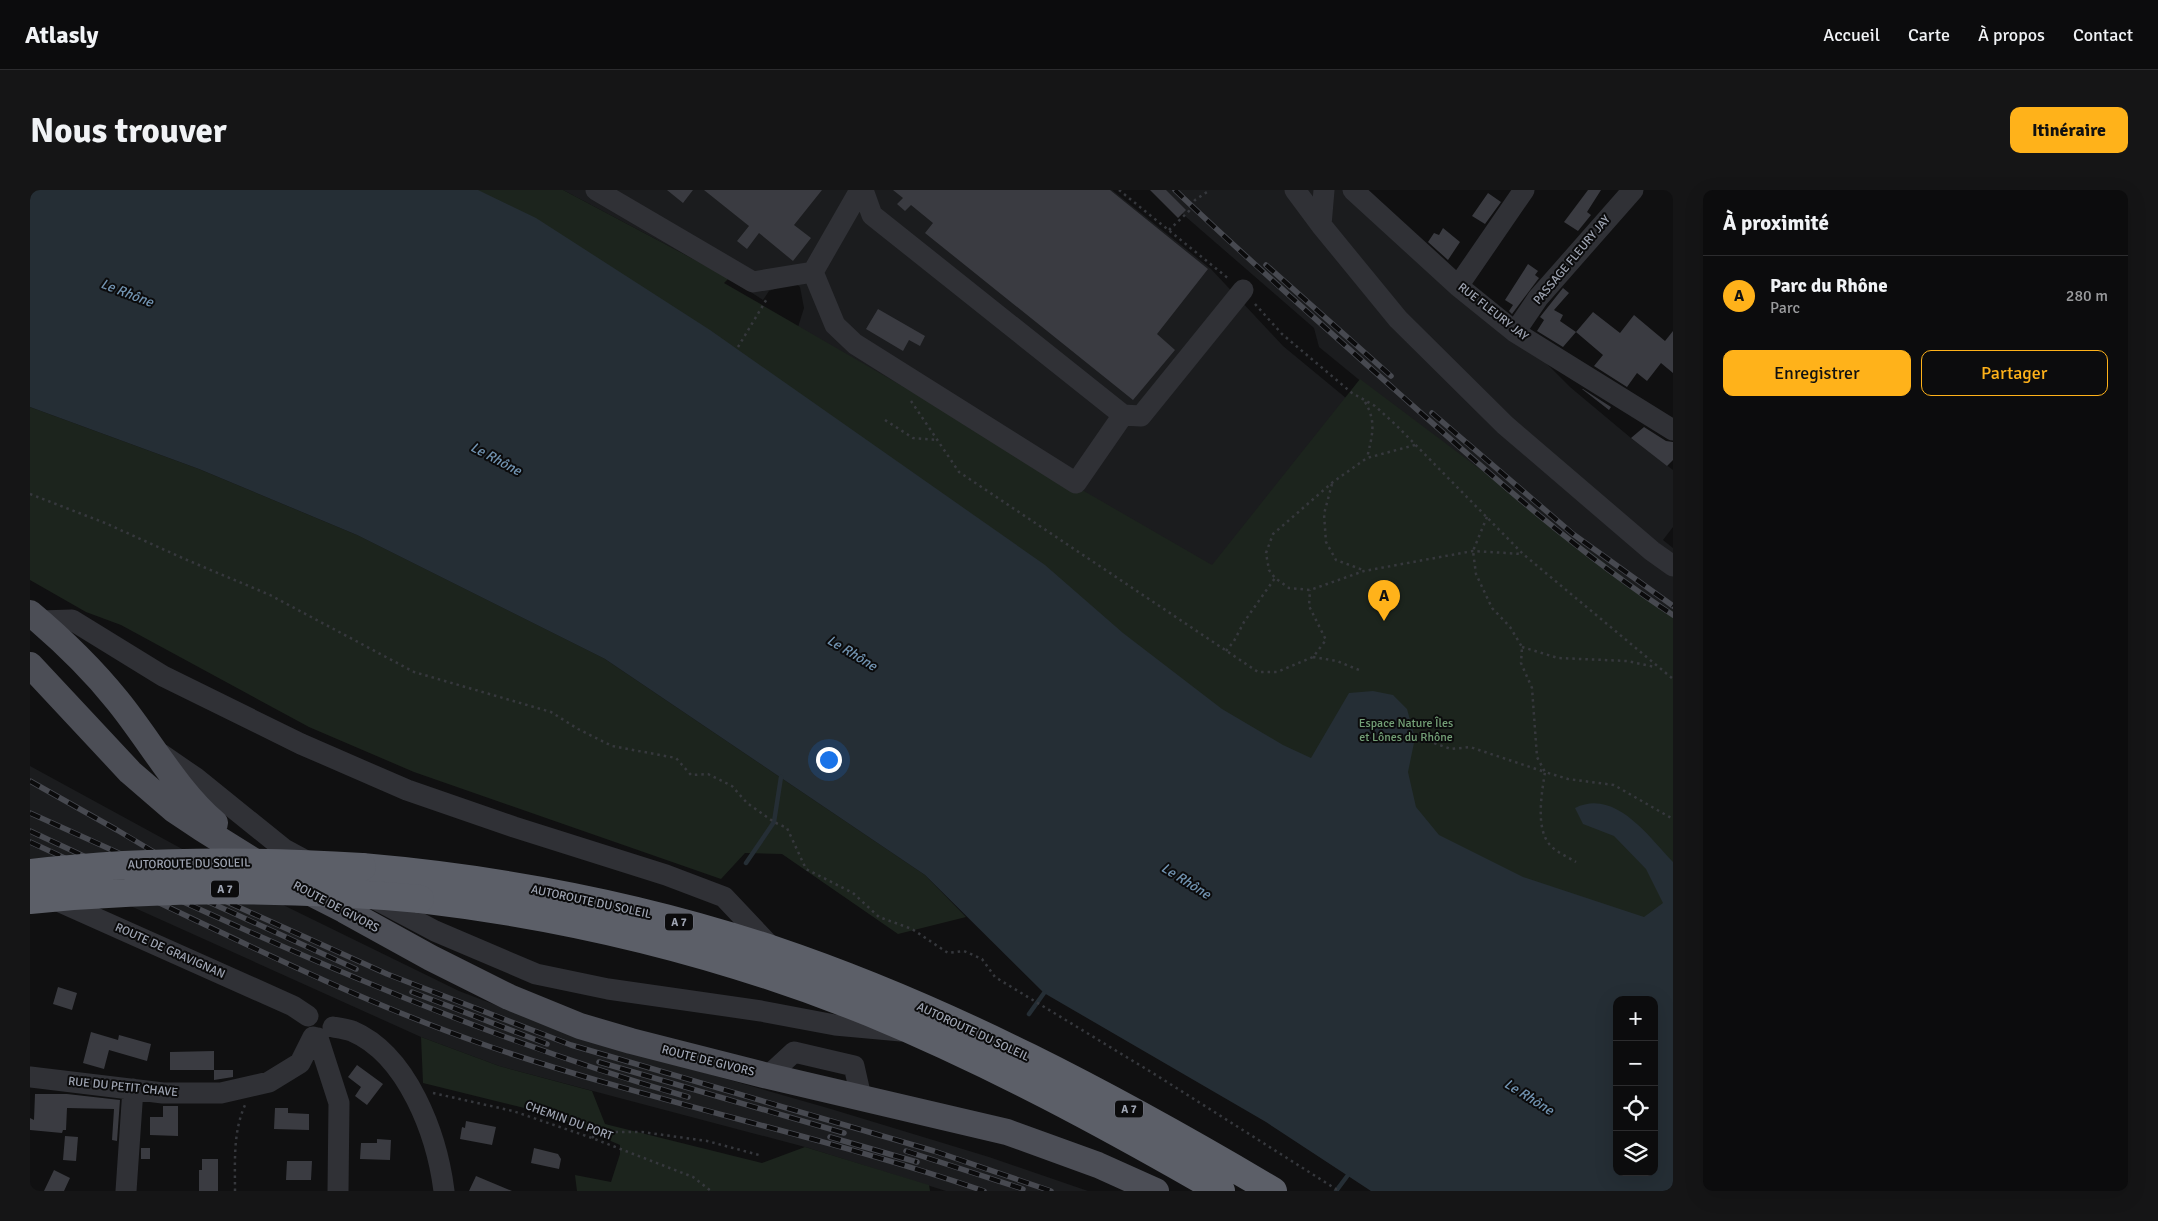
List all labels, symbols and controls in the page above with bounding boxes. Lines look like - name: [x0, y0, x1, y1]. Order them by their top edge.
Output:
- text: Atlasly: [25, 20, 98, 50]
- text: Accueil: [1823, 24, 1880, 46]
- text: Carte: [1908, 24, 1950, 46]
- text: À propos: [1978, 24, 2045, 46]
- text: Contact: [2073, 24, 2133, 46]
- button: Itinéraire: [2010, 107, 2128, 153]
- text: Nous trouver: [30, 109, 227, 152]
- text: À proximité: [1723, 210, 1829, 236]
- street label: PASSAGE FLEURY JAY: [1530, 212, 1614, 308]
- text: Parc du Rhône: [1770, 274, 1888, 298]
- water label: Le Rhône: [98, 275, 157, 311]
- street label: RUE FLEURY JAY: [1455, 280, 1531, 344]
- text: A: [1734, 286, 1744, 306]
- text: 280 m: [2066, 286, 2108, 306]
- text: Parc: [1770, 298, 1800, 318]
- button: Enregistrer: [1723, 350, 1911, 396]
- button: Partager: [1921, 350, 2108, 396]
- water label: Le Rhône: [468, 439, 525, 480]
- pin: A: [1368, 580, 1400, 621]
- water label: Le Rhône: [824, 632, 881, 675]
- park label: Espace Nature Îles et Lônes du Rhône: [1359, 716, 1453, 745]
- your location: [816, 747, 842, 773]
- street label: AUTOROUTE DU SOLEIL: [128, 855, 250, 873]
- water label: Le Rhône: [1158, 859, 1215, 903]
- street label: ROUTE DE GIVORS: [290, 878, 382, 936]
- road number: A 7: [211, 881, 239, 898]
- street label: AUTOROUTE DU SOLEIL: [530, 882, 652, 922]
- road number: A 7: [665, 914, 693, 930]
- street label: ROUTE DE GRAVIGNAN: [113, 920, 227, 982]
- map controls: [1613, 996, 1658, 1176]
- button: +: [1613, 996, 1658, 1041]
- street label: AUTOROUTE DU SOLEIL: [914, 999, 1032, 1065]
- button: −: [1613, 1041, 1658, 1086]
- street label: ROUTE DE GIVORS: [660, 1042, 756, 1080]
- street label: RUE DU PETIT CHAVE: [67, 1074, 179, 1100]
- water label: Le Rhône: [1501, 1075, 1558, 1119]
- button: locate: [1613, 1086, 1658, 1131]
- street label: CHEMIN DU PORT: [523, 1098, 615, 1144]
- road number: A 7: [1115, 1101, 1143, 1118]
- button: layers: [1613, 1131, 1658, 1176]

